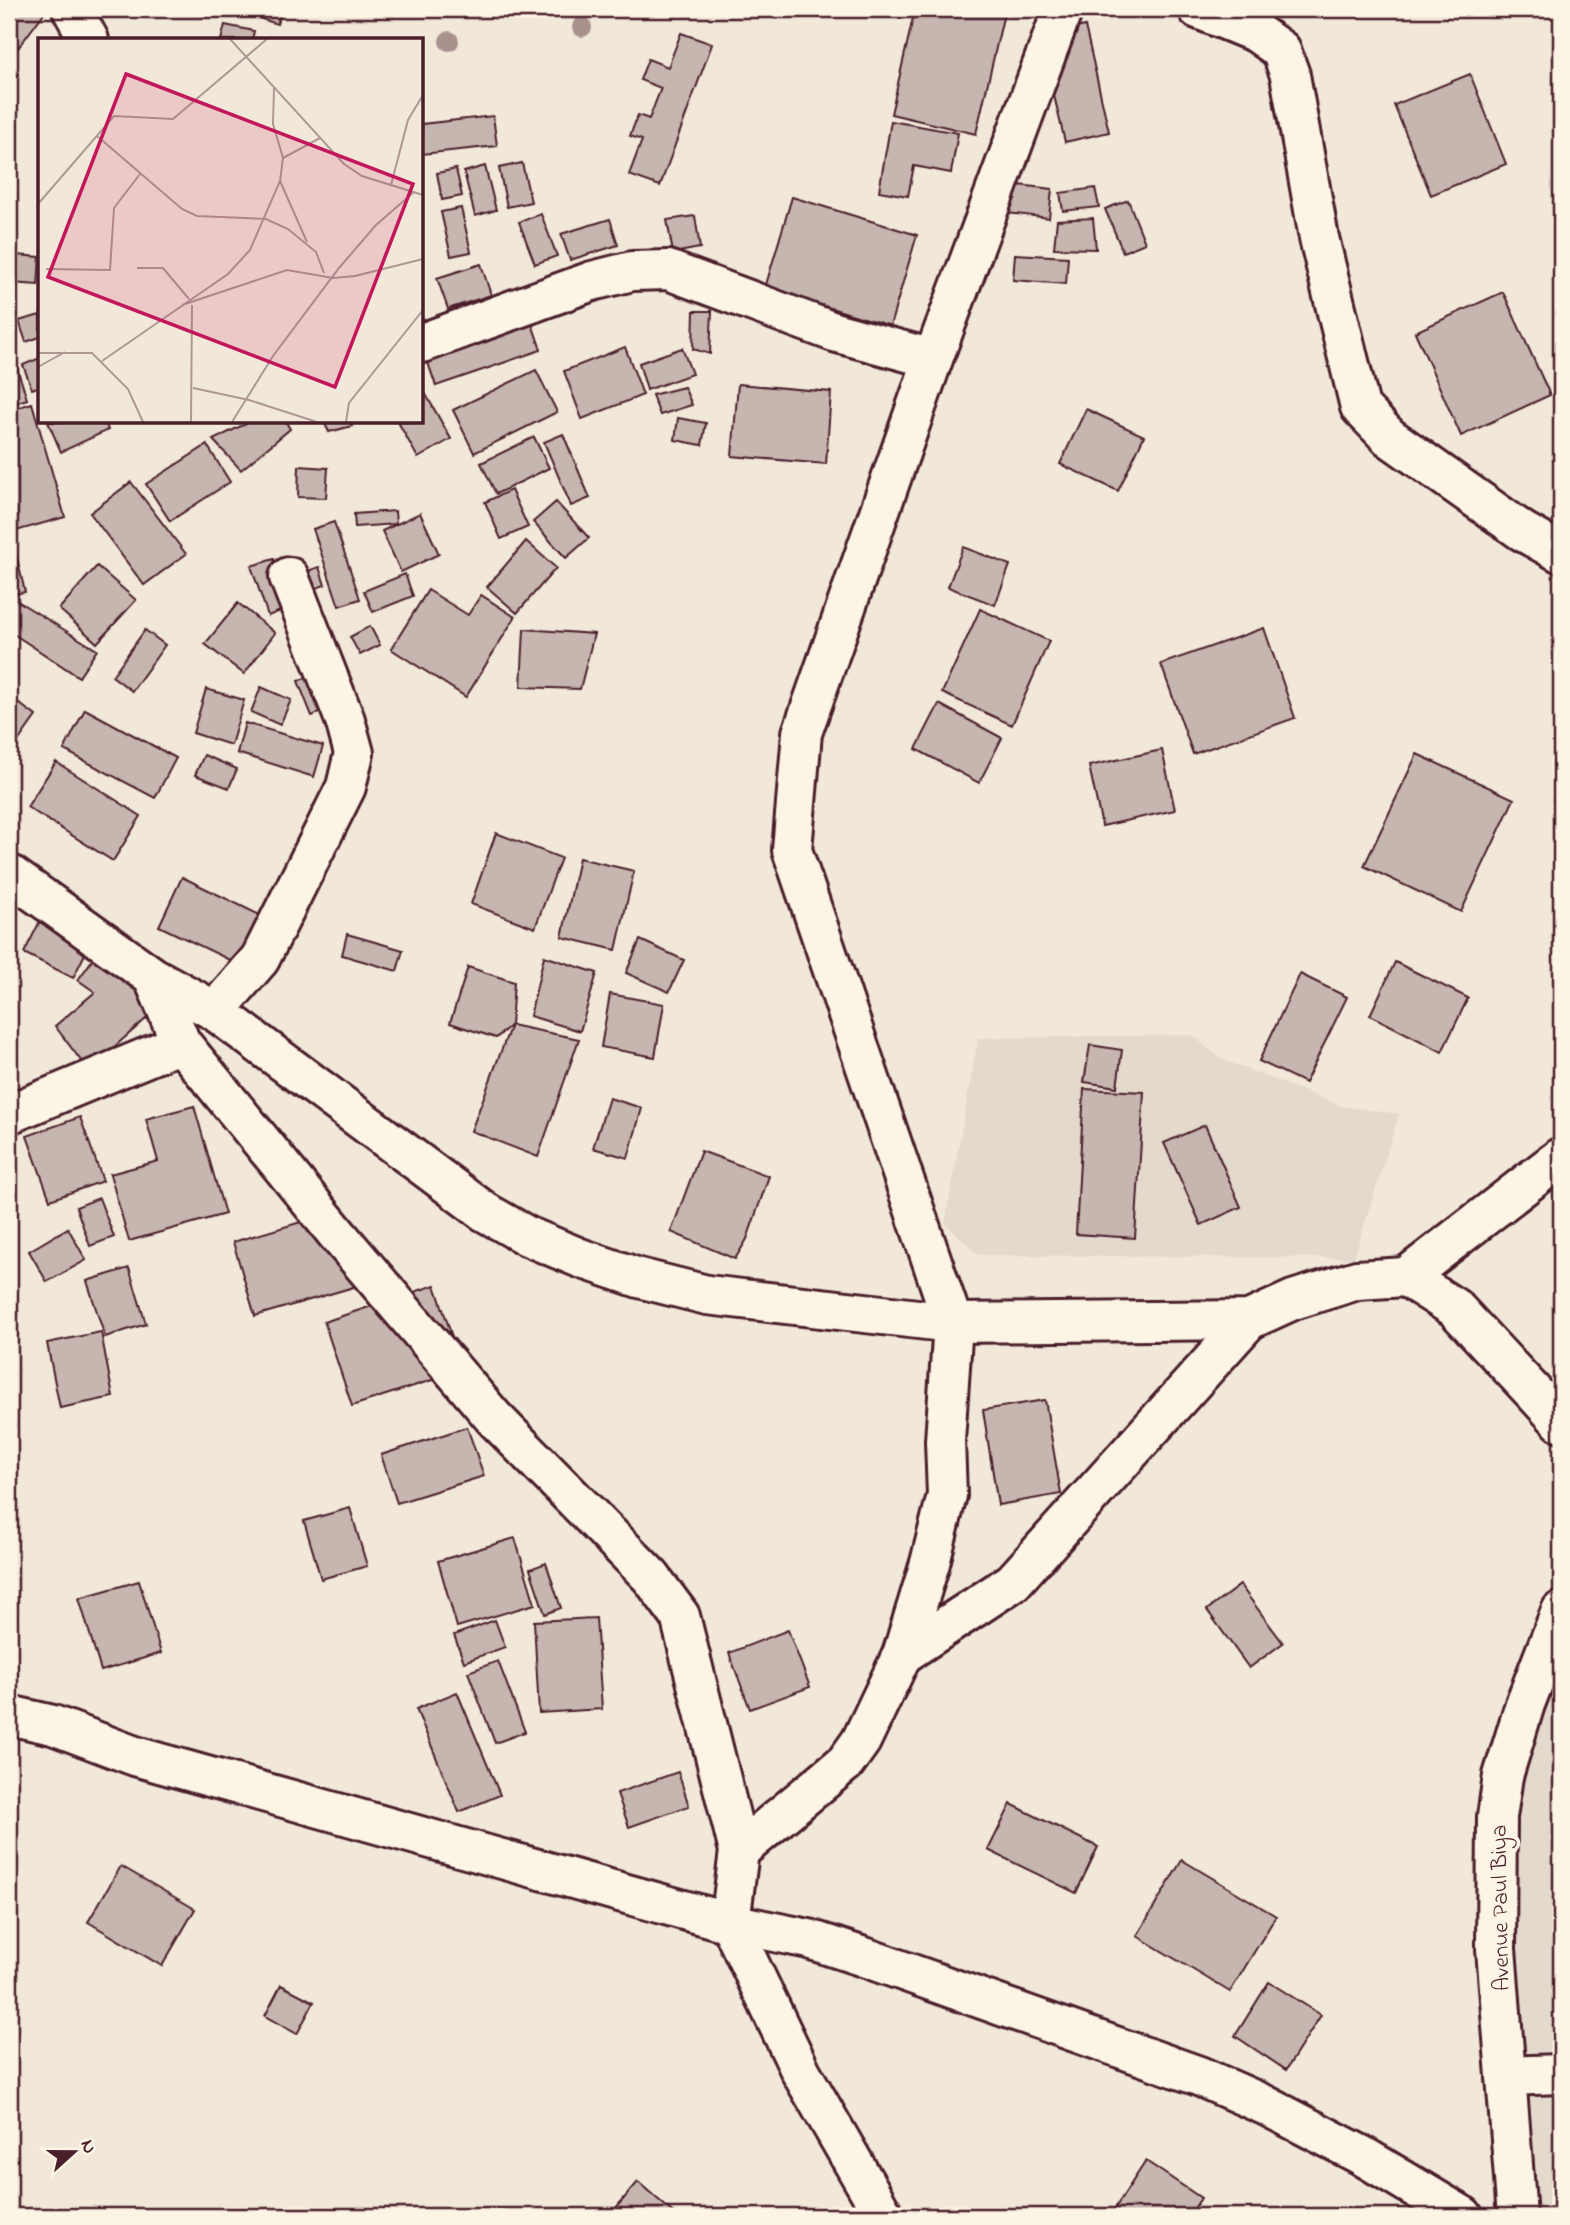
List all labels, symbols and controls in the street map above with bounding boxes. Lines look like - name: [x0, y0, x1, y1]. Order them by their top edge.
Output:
- inset map: [38, 38, 424, 424]
- street label: Avenue Paul Biya: [1484, 1824, 1521, 1991]
- north arrow: [38, 2116, 108, 2186]
- text: N: [73, 2136, 103, 2158]

